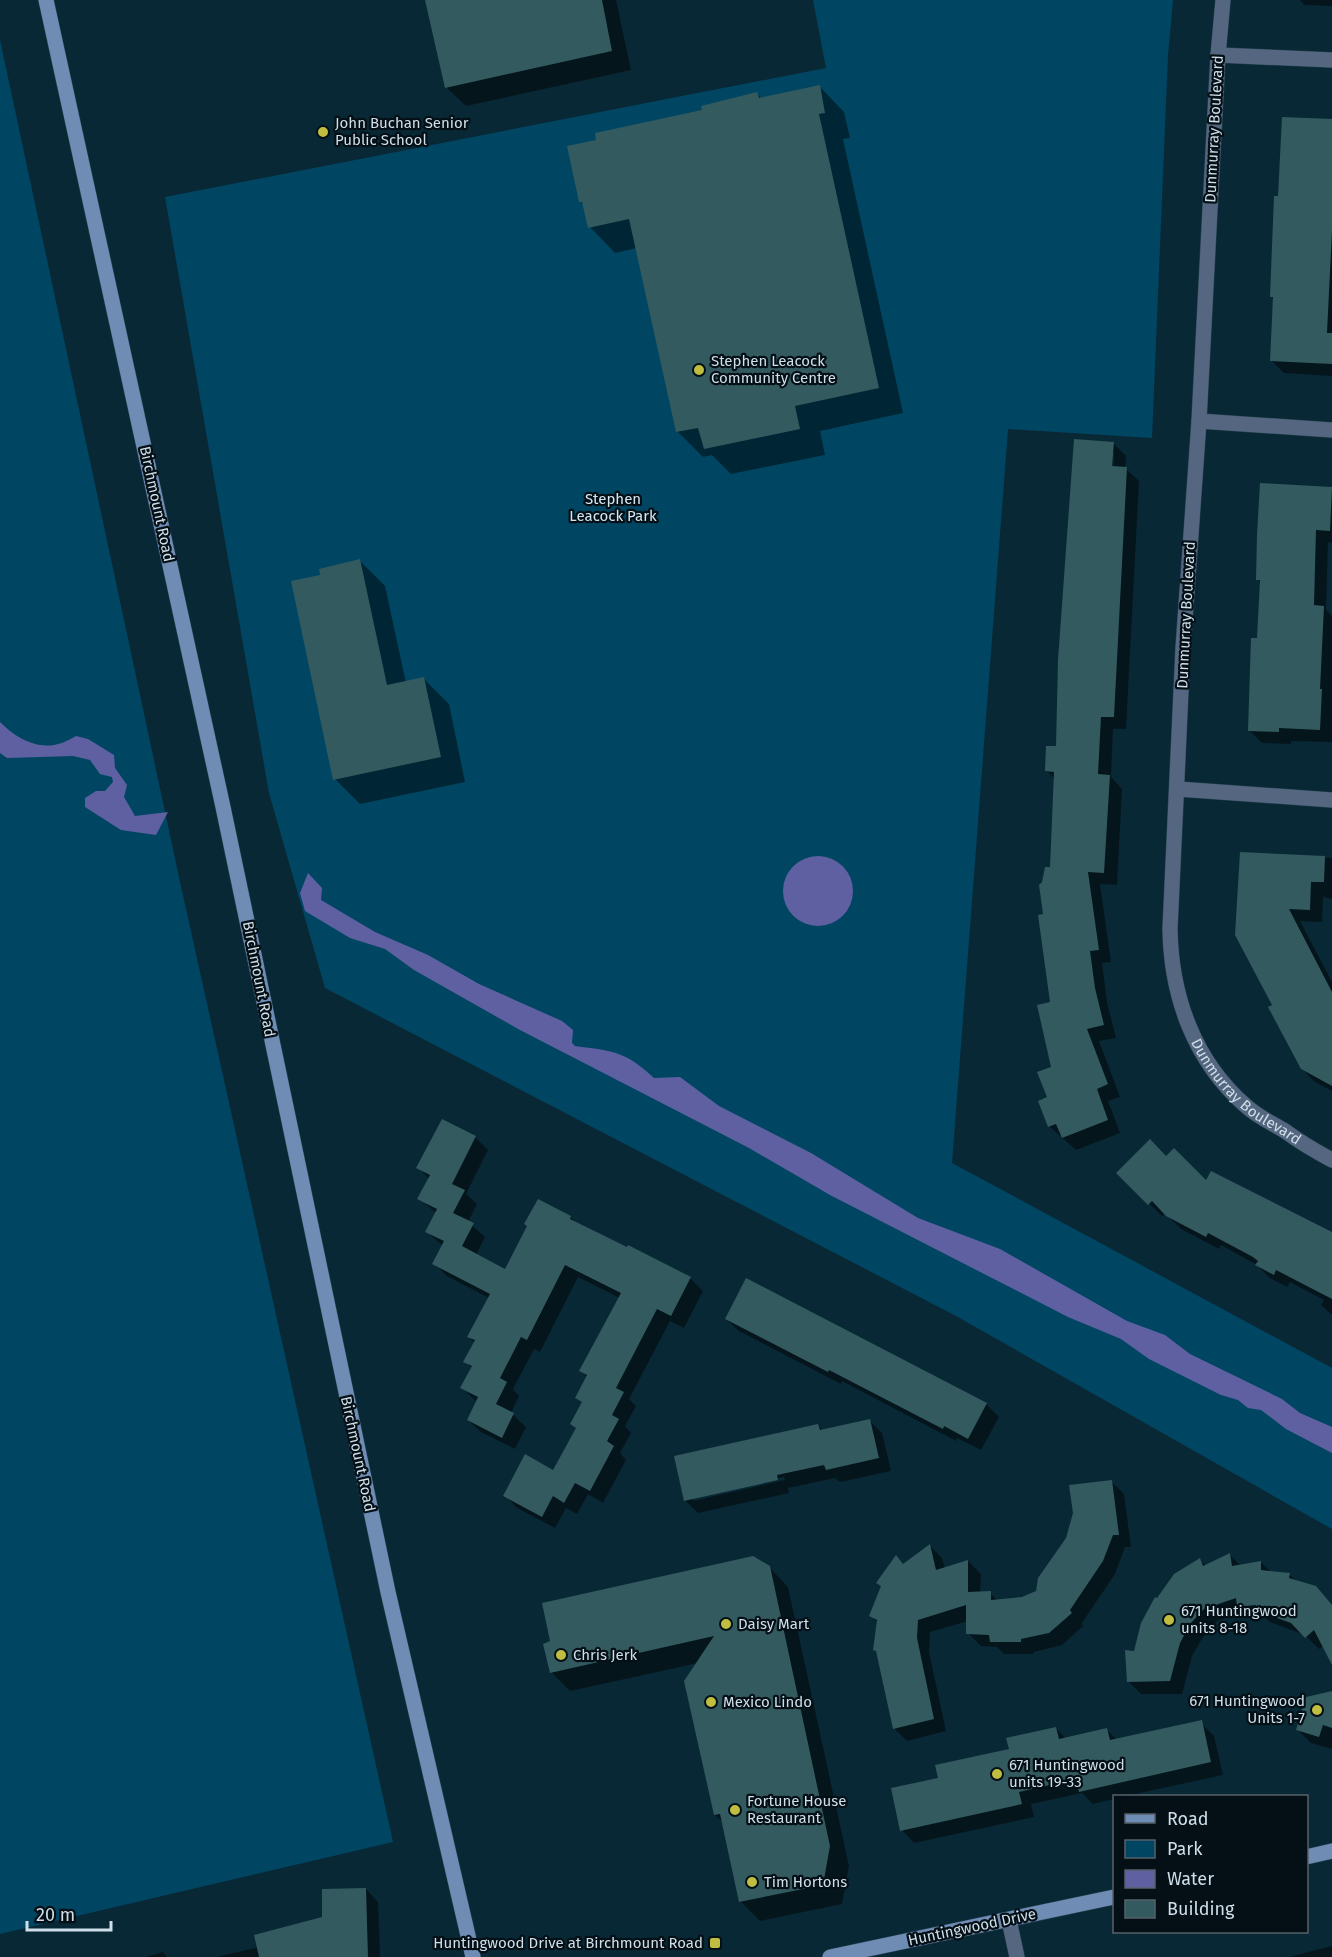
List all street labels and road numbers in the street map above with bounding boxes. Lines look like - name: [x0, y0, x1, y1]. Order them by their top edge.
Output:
- street label: Dunmurray Boulevard: [1201, 55, 1227, 203]
- street label: Birchmount Road: [136, 445, 178, 563]
- street label: Dunmurray Boulevard: [1173, 541, 1199, 689]
- street label: Birchmount Road: [239, 919, 279, 1039]
- street label: Dunmurray Boulevard: [1187, 1036, 1304, 1148]
- street label: Birchmount Road: [337, 1395, 379, 1513]
- street label: Huntingwood Drive: [906, 1905, 1038, 1949]

